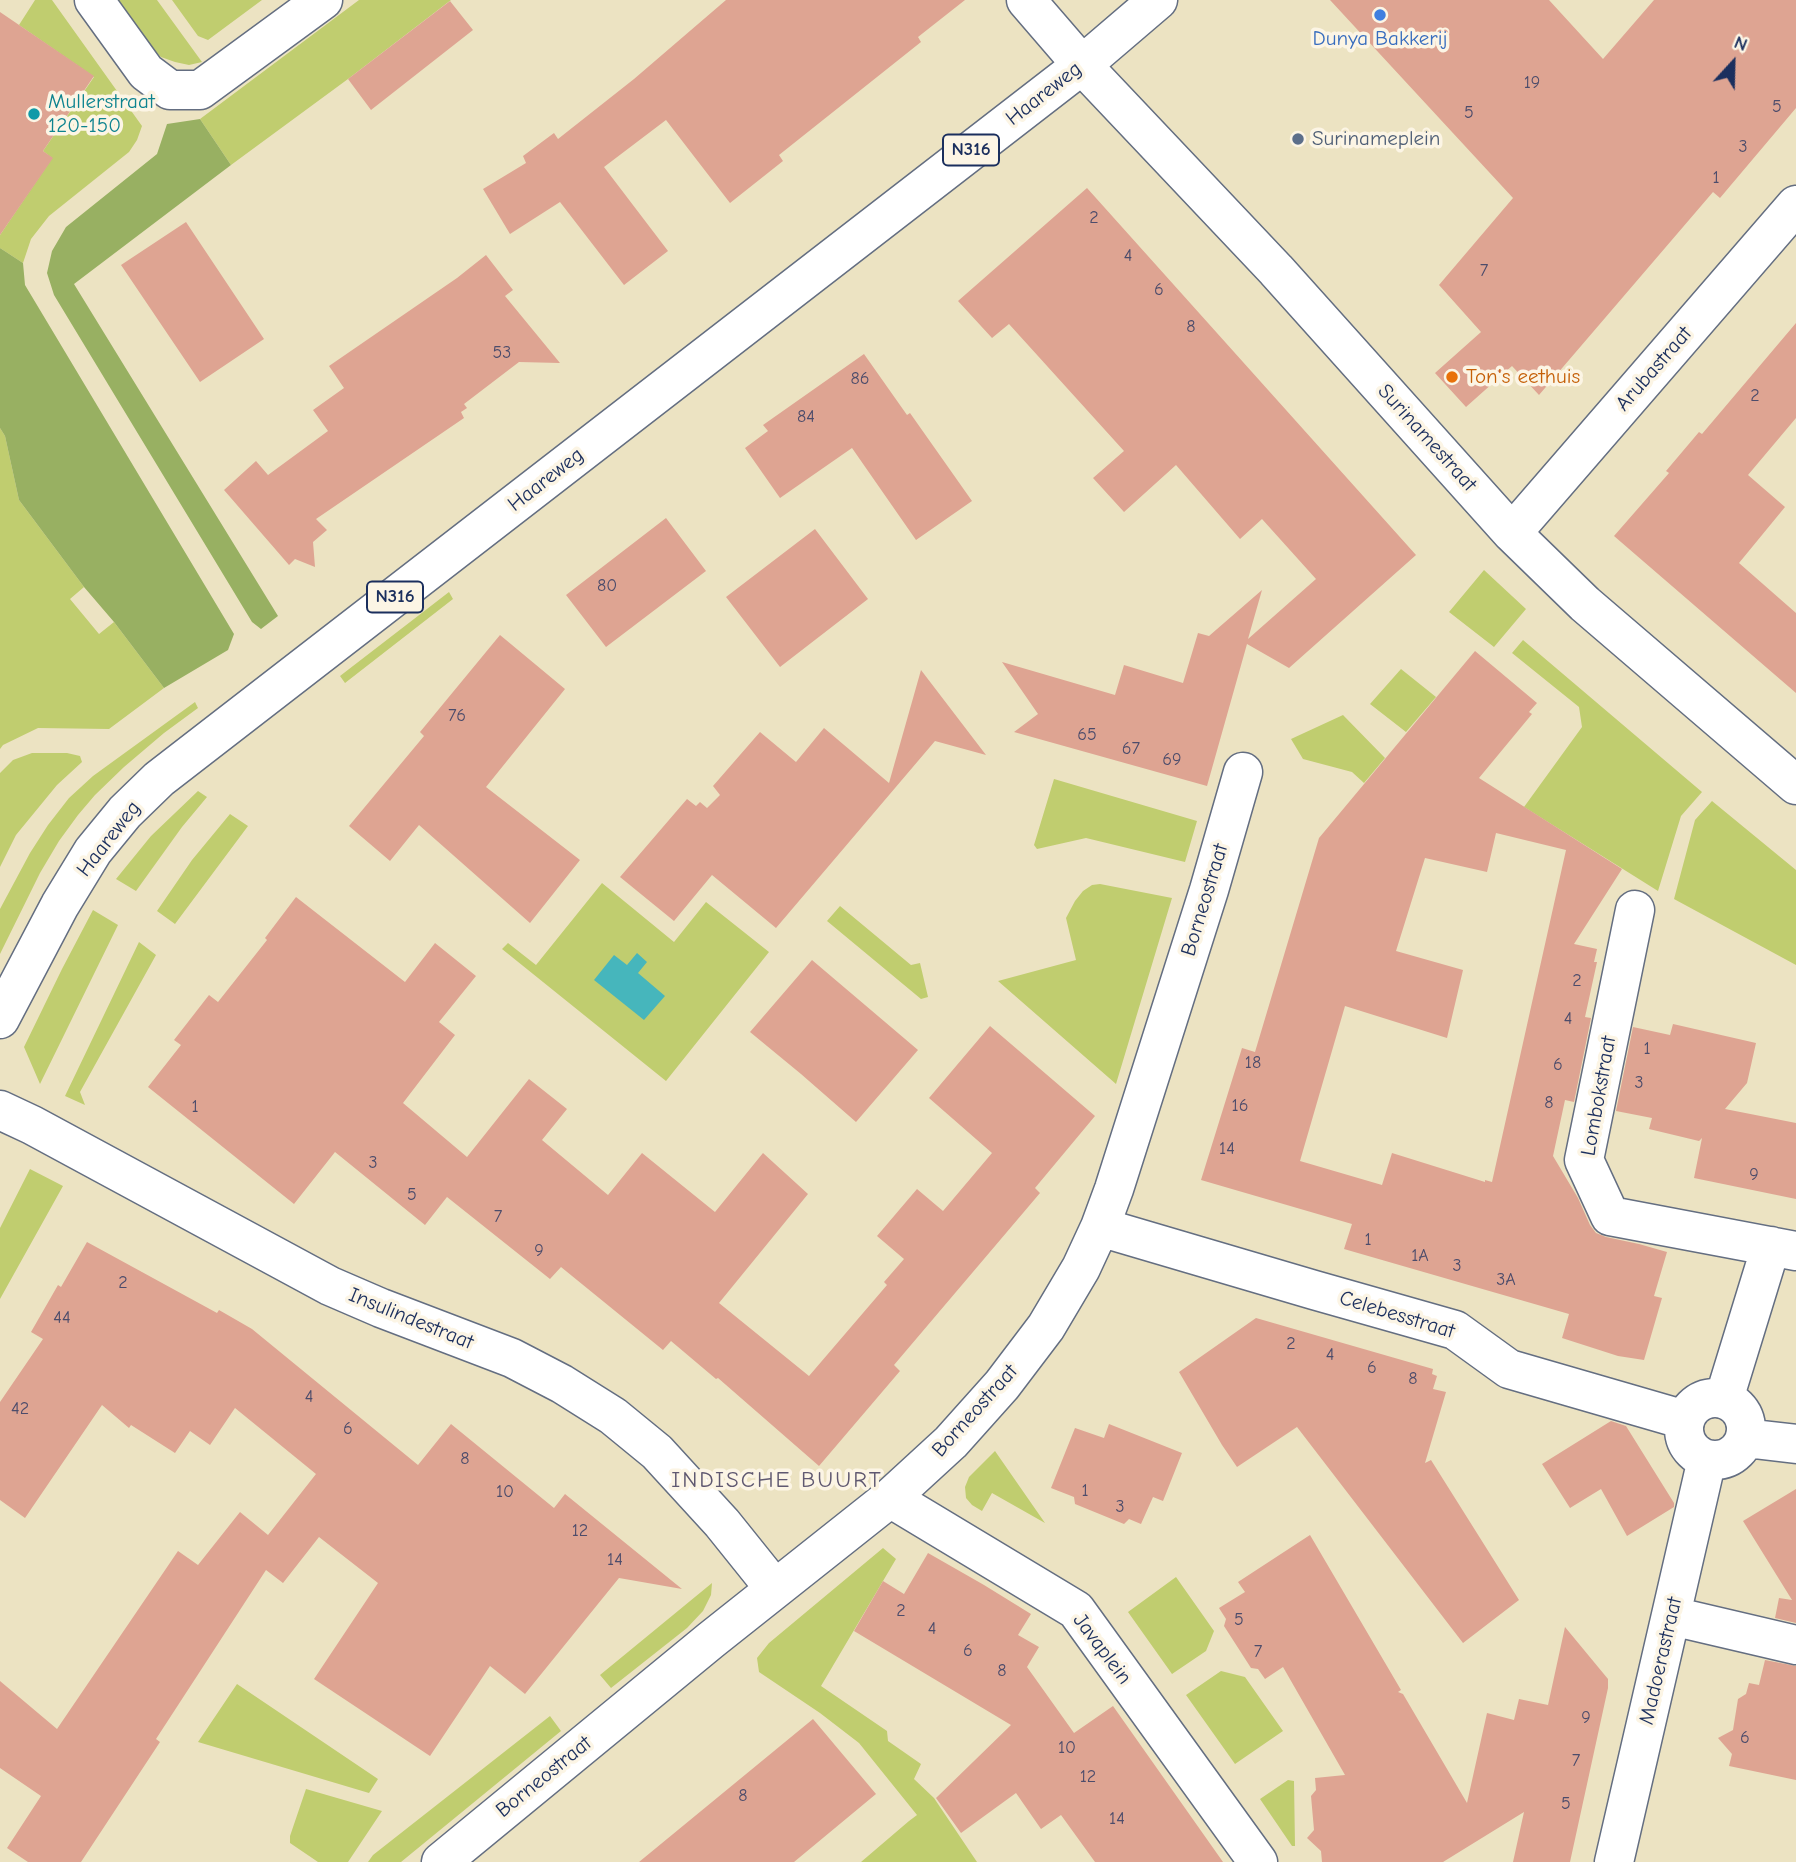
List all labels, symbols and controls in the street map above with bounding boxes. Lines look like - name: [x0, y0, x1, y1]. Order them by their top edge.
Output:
- marker: Dunya Bakkerij: [1372, 7, 1388, 23]
- place label: Dunya Bakkerij: [1313, 26, 1447, 52]
- north arrow: [1698, 28, 1768, 98]
- text: N: [1731, 31, 1751, 56]
- street label: Haareweg: [1001, 57, 1087, 131]
- house number: 19: [1524, 72, 1540, 94]
- place label: Mullerstraat 120-150: [48, 89, 155, 139]
- house number: 5: [1772, 96, 1782, 118]
- house number: 5: [1464, 102, 1474, 124]
- marker: Mullerstraat 120-150: [26, 106, 42, 122]
- place label: Surinameplein: [1312, 126, 1440, 152]
- marker: Surinameplein: [1290, 131, 1306, 147]
- road number: N316: [943, 134, 999, 166]
- house number: 3: [1738, 136, 1748, 158]
- house number: 1: [1712, 167, 1720, 189]
- house number: 2: [1089, 207, 1099, 229]
- house number: 4: [1124, 245, 1132, 267]
- house number: 7: [1480, 260, 1488, 282]
- house number: 6: [1154, 279, 1164, 301]
- house number: 8: [1186, 316, 1196, 338]
- street label: Arubastraat: [1610, 322, 1698, 416]
- house number: 53: [493, 342, 511, 364]
- place label: Ton's eethuis: [1466, 364, 1580, 390]
- house number: 86: [850, 368, 870, 390]
- marker: Ton's eethuis: [1444, 369, 1460, 385]
- street label: Surinamestraat: [1372, 379, 1482, 497]
- house number: 2: [1750, 385, 1760, 407]
- house number: 84: [797, 406, 815, 428]
- street label: Haareweg: [503, 443, 589, 517]
- house number: 80: [597, 575, 617, 597]
- road number: N316: [367, 582, 423, 612]
- house number: 76: [448, 705, 466, 727]
- house number: 65: [1077, 724, 1097, 746]
- house number: 67: [1122, 738, 1140, 760]
- house number: 69: [1162, 749, 1182, 771]
- street label: Haareweg: [72, 796, 146, 882]
- street label: Borneostraat: [1176, 841, 1234, 959]
- house number: 2: [1572, 970, 1582, 992]
- house number: 4: [1564, 1008, 1572, 1030]
- street label: Lombokstraat: [1576, 1034, 1622, 1158]
- house number: 1: [1643, 1038, 1651, 1060]
- house number: 18: [1245, 1052, 1261, 1074]
- house number: 6: [1553, 1054, 1563, 1076]
- house number: 3: [1634, 1072, 1644, 1094]
- house number: 8: [1544, 1092, 1554, 1114]
- house number: 16: [1232, 1095, 1248, 1117]
- house number: 1: [191, 1096, 199, 1118]
- house number: 14: [1219, 1138, 1235, 1160]
- house number: 3: [368, 1152, 378, 1174]
- house number: 9: [1749, 1164, 1759, 1186]
- house number: 5: [407, 1184, 417, 1206]
- house number: 7: [494, 1206, 502, 1228]
- house number: 1: [1364, 1229, 1372, 1251]
- house number: 9: [534, 1240, 544, 1262]
- house number: 1A: [1411, 1245, 1429, 1267]
- house number: 3: [1452, 1255, 1462, 1277]
- house number: 3A: [1496, 1269, 1516, 1291]
- house number: 2: [118, 1272, 128, 1294]
- street label: Insulindestraat: [345, 1283, 477, 1355]
- street label: Celebesstraat: [1336, 1285, 1458, 1345]
- house number: 44: [53, 1307, 71, 1329]
- house number: 2: [1286, 1333, 1296, 1355]
- house number: 4: [1326, 1344, 1334, 1366]
- house number: 6: [1367, 1357, 1377, 1379]
- street label: Borneostraat: [927, 1359, 1023, 1463]
- house number: 8: [1408, 1368, 1418, 1390]
- house number: 4: [305, 1386, 313, 1408]
- house number: 42: [11, 1398, 29, 1420]
- house number: 6: [343, 1418, 353, 1440]
- house number: 8: [460, 1448, 470, 1470]
- district label: INDISCHE BUURT: [673, 1466, 881, 1494]
- house number: 1: [1081, 1480, 1089, 1502]
- house number: 10: [496, 1481, 514, 1503]
- house number: 3: [1115, 1496, 1125, 1518]
- house number: 12: [572, 1520, 588, 1542]
- house number: 14: [607, 1549, 623, 1571]
- street label: Madoerastraat: [1634, 1595, 1688, 1727]
- house number: 2: [896, 1600, 906, 1622]
- street label: Javaplein: [1067, 1609, 1137, 1689]
- house number: 5: [1234, 1609, 1244, 1631]
- house number: 4: [928, 1618, 936, 1640]
- house number: 6: [963, 1640, 973, 1662]
- house number: 7: [1254, 1641, 1262, 1663]
- house number: 8: [997, 1660, 1007, 1682]
- house number: 9: [1581, 1707, 1591, 1729]
- house number: 6: [1740, 1727, 1750, 1749]
- street label: Borneostraat: [491, 1731, 597, 1823]
- house number: 10: [1058, 1737, 1076, 1759]
- house number: 7: [1572, 1750, 1580, 1772]
- house number: 12: [1080, 1766, 1096, 1788]
- house number: 8: [738, 1785, 748, 1807]
- house number: 5: [1561, 1793, 1571, 1815]
- house number: 14: [1109, 1808, 1125, 1830]

